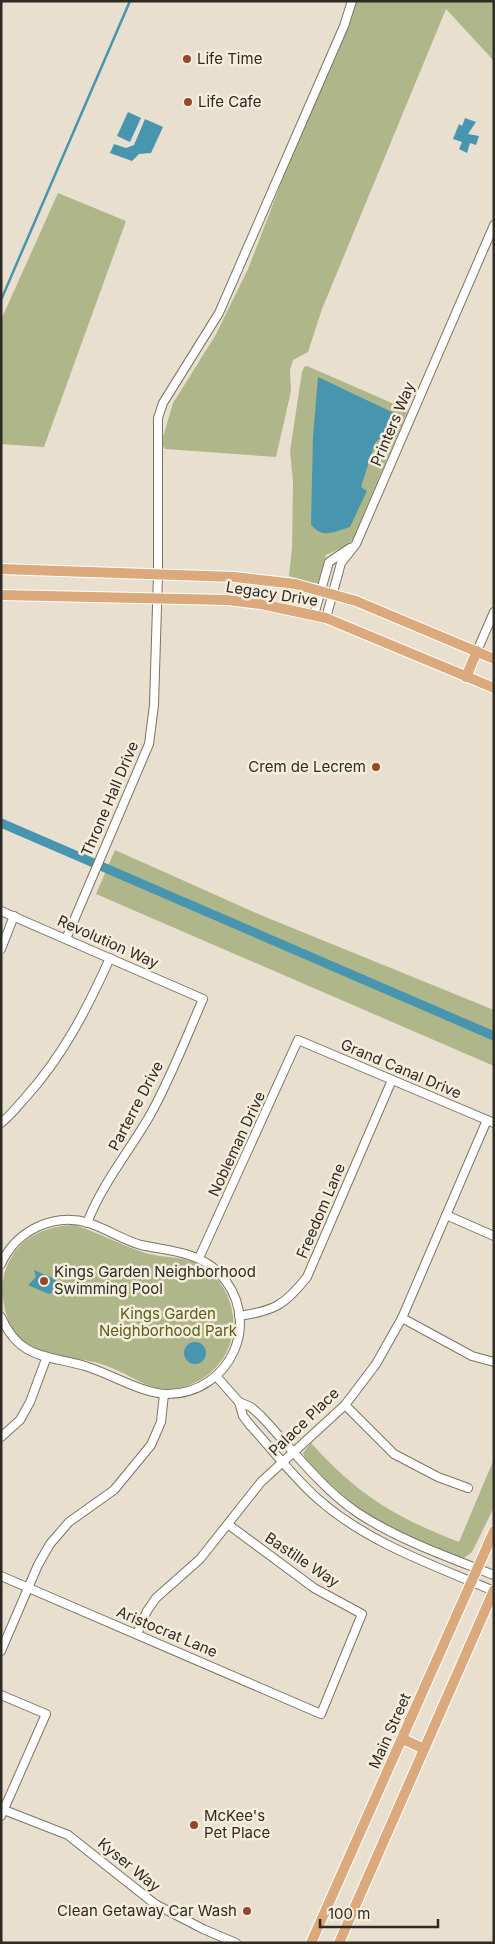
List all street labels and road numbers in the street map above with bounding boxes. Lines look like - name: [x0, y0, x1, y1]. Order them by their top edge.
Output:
- street label: Printers Way: [366, 378, 419, 469]
- street label: Legacy Drive: [225, 577, 319, 610]
- street label: Throne Hall Drive: [77, 738, 142, 859]
- street label: Revolution Way: [55, 911, 162, 973]
- street label: Grand Canal Drive: [338, 1035, 464, 1103]
- street label: Parterre Drive: [104, 1058, 167, 1154]
- street label: Nobleman Drive: [204, 1088, 269, 1199]
- street label: Freedom Lane: [292, 1160, 349, 1261]
- street label: Palace Place: [264, 1383, 343, 1460]
- street label: Bastille Way: [261, 1528, 344, 1592]
- street label: Aristocrat Lane: [114, 1602, 221, 1661]
- street label: Main Street: [364, 1690, 415, 1772]
- street label: Kyser Way: [94, 1834, 165, 1896]

